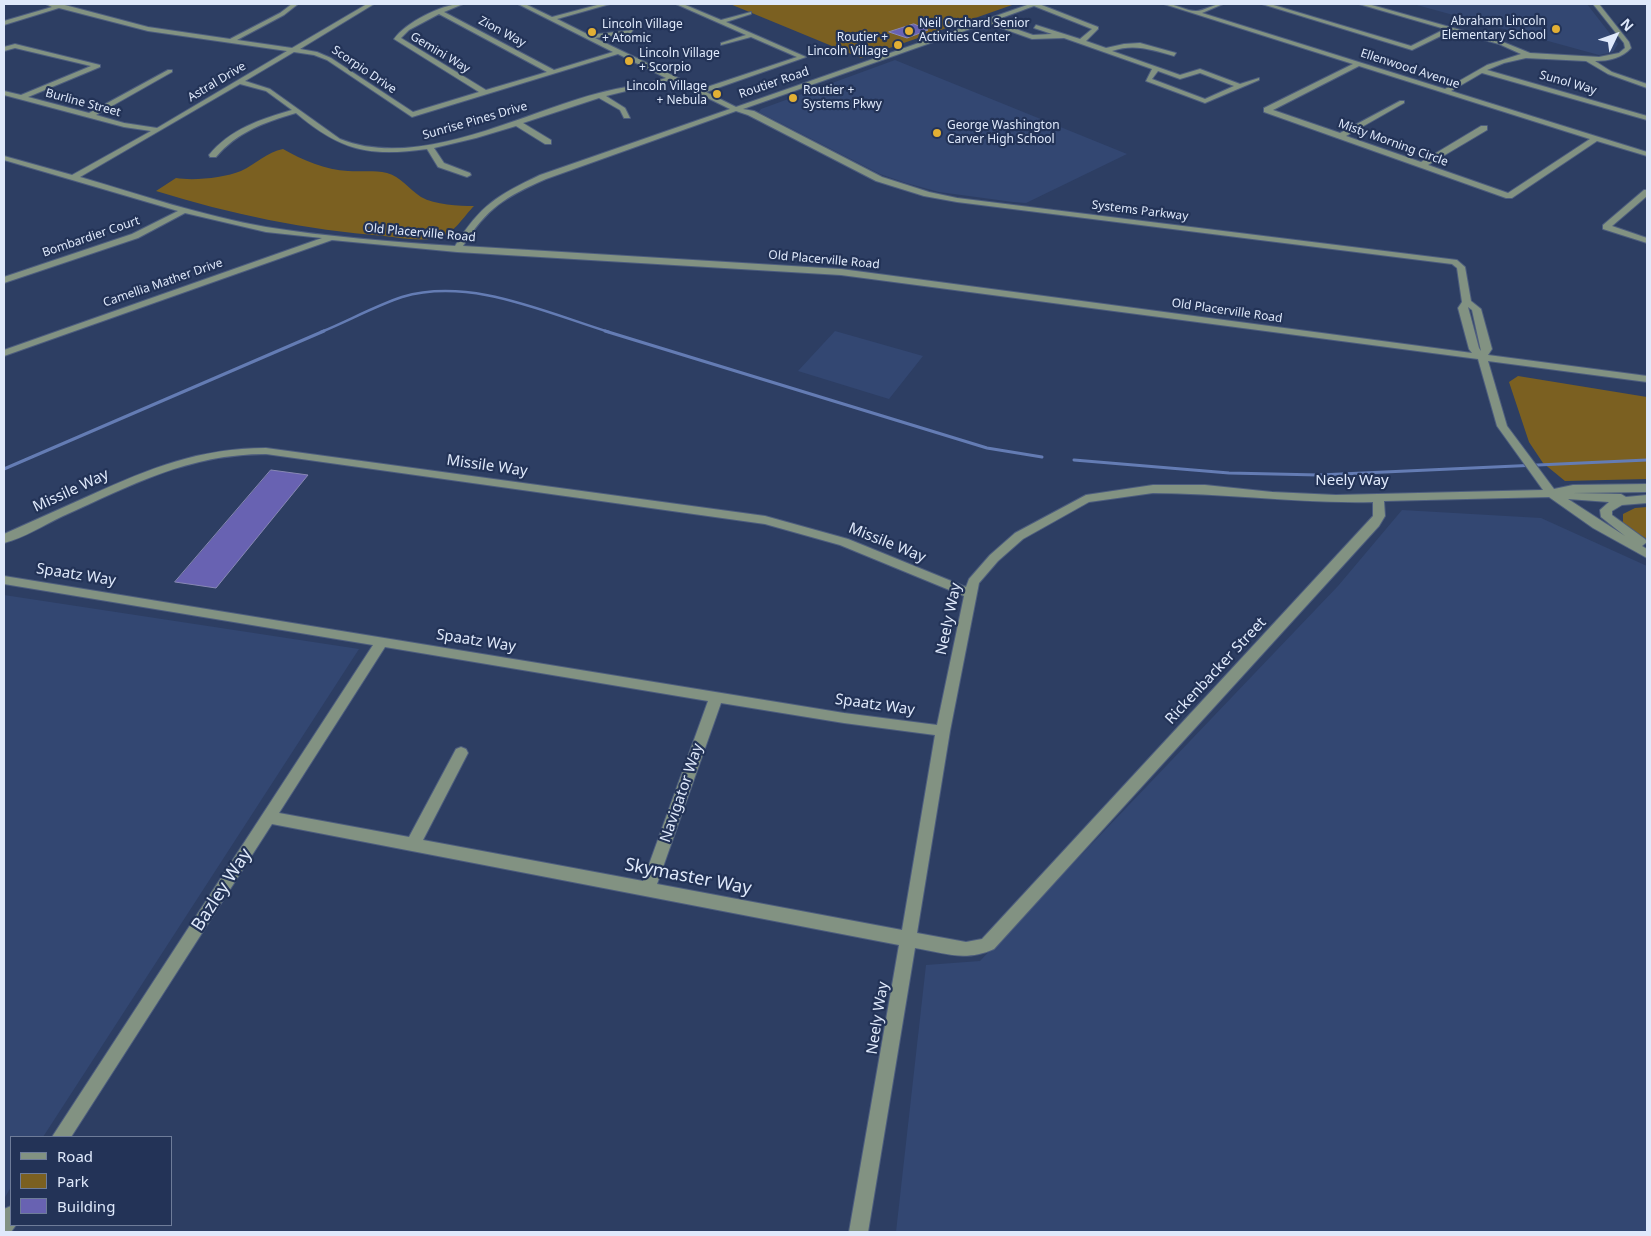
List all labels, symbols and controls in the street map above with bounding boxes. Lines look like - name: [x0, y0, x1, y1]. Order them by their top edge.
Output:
- north arrow: [1591, 10, 1641, 60]
- street label: Zion Way: [476, 14, 528, 50]
- text: N: [1617, 14, 1638, 35]
- place label: Abraham Lincoln Elementary School: [1441, 15, 1546, 43]
- place label: Neil Orchard Senior Activities Center: [919, 17, 1029, 45]
- place label: Lincoln Village + Atomic: [602, 18, 683, 46]
- marker: Abraham Lincoln Elementary School: [1550, 23, 1562, 35]
- marker: Neil Orchard Senior Activities Center: [903, 25, 915, 37]
- marker: Lincoln Village + Atomic: [586, 26, 598, 38]
- street label: Gemini Way: [407, 30, 473, 76]
- place label: Routier + Lincoln Village: [807, 31, 888, 59]
- marker: Routier + Lincoln Village: [892, 39, 904, 51]
- street label: Scorpio Drive: [329, 43, 399, 97]
- street label: Ellenwood Avenue: [1358, 46, 1462, 92]
- place label: Lincoln Village + Scorpio: [639, 47, 720, 75]
- marker: Lincoln Village + Scorpio: [623, 55, 635, 67]
- street label: Astral Drive: [185, 59, 249, 105]
- street label: Routier Road: [737, 64, 811, 102]
- street label: Sunol Way: [1538, 68, 1598, 98]
- place label: Lincoln Village + Nebula: [626, 80, 707, 108]
- place label: Routier + Systems Pkwy: [803, 84, 882, 112]
- street label: Burline Street: [44, 86, 122, 120]
- marker: Lincoln Village + Nebula: [711, 88, 723, 100]
- marker: Routier + Systems Pkwy: [787, 92, 799, 104]
- street label: Sunrise Pines Drive: [421, 99, 529, 143]
- street label: Misty Morning Circle: [1336, 116, 1450, 170]
- place label: George Washington Carver High School: [947, 119, 1060, 147]
- marker: George Washington Carver High School: [931, 127, 943, 139]
- street label: Systems Parkway: [1091, 198, 1189, 224]
- street label: Bombardier Court: [40, 214, 142, 260]
- street label: Old Placerville Road: [364, 221, 476, 245]
- street label: Old Placerville Road: [768, 248, 880, 272]
- street label: Camellia Mather Drive: [101, 256, 225, 310]
- street label: Old Placerville Road: [1171, 296, 1283, 326]
- street label: Missile Way: [445, 451, 529, 481]
- street label: Missile Way: [30, 466, 112, 516]
- street label: Neely Way: [1315, 472, 1389, 490]
- street label: Missile Way: [846, 519, 928, 567]
- street label: Spaatz Way: [35, 560, 117, 590]
- street label: Neely Way: [933, 581, 965, 657]
- street label: Rickenbacker Street: [1162, 614, 1270, 728]
- street label: Spaatz Way: [435, 626, 517, 656]
- street label: Spaatz Way: [834, 690, 916, 720]
- street label: Navigator Way: [657, 741, 707, 845]
- street label: Bazley Way: [187, 845, 257, 935]
- street label: Skymaster Way: [623, 854, 753, 900]
- street label: Neely Way: [863, 980, 893, 1056]
- legend: [10, 1136, 172, 1226]
- text: Road: [57, 1146, 93, 1166]
- text: Park: [57, 1171, 89, 1191]
- text: Building: [57, 1196, 115, 1216]

